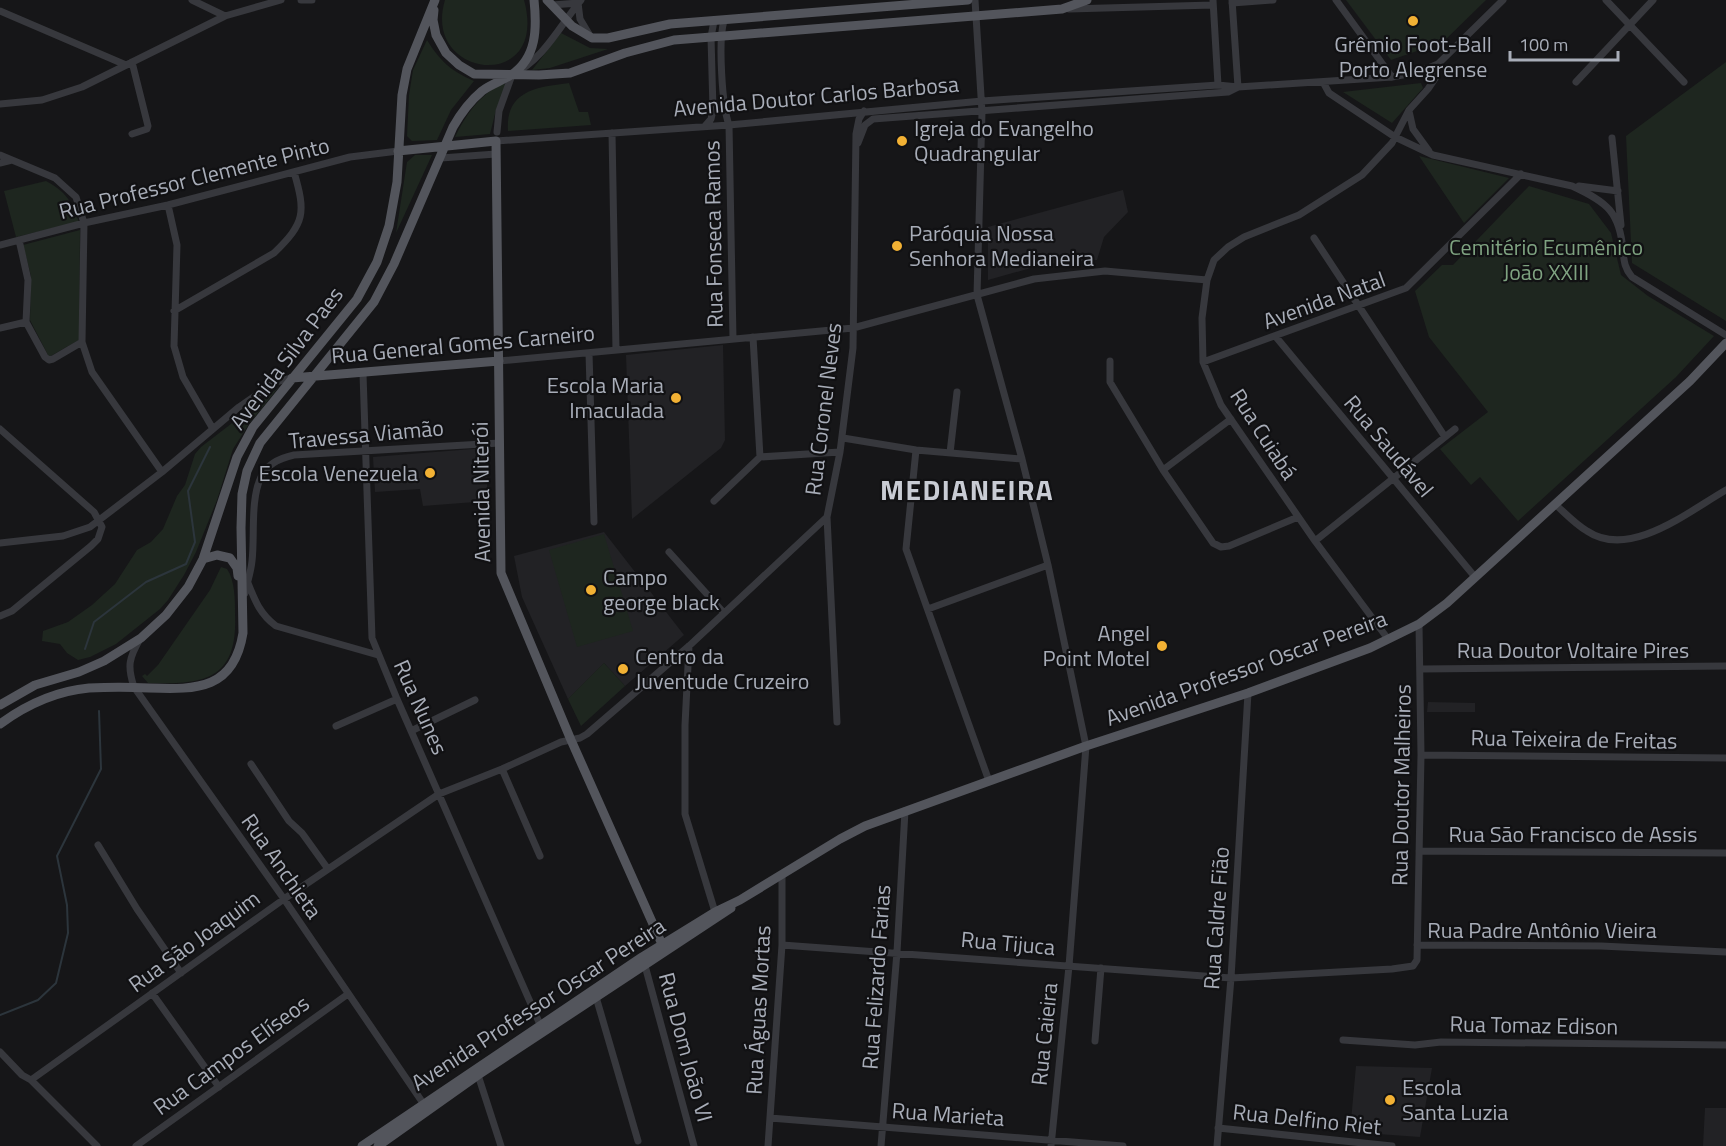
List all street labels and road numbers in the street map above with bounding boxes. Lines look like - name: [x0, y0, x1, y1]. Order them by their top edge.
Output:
- street label: Avenida Doutor Carlos Barbosa: [672, 67, 960, 125]
- street label: Rua Professor Clemente Pinto: [55, 128, 333, 228]
- street label: Rua Fonseca Ramos: [694, 140, 732, 328]
- street label: Avenida Natal: [1258, 262, 1390, 338]
- street label: Avenida Silva Paes: [221, 279, 351, 437]
- street label: Rua General Gomes Carneiro: [330, 316, 596, 372]
- street label: Rua Coronel Neves: [796, 321, 850, 497]
- street label: Rua Cuiabá: [1222, 382, 1306, 486]
- street label: Rua Saudável: [1336, 387, 1442, 505]
- street label: Travessa Viamão: [287, 410, 445, 458]
- street label: Avenida Niterói: [463, 421, 499, 563]
- street label: Avenida Professor Oscar Pereira: [1101, 601, 1391, 735]
- street label: Rua Doutor Voltaire Pires: [1457, 633, 1689, 667]
- street label: Rua Nunes: [385, 654, 457, 760]
- street label: Rua Doutor Malheiros: [1382, 684, 1420, 886]
- street label: Rua Teixeira de Freitas: [1470, 720, 1678, 758]
- street label: Rua Anchieta: [233, 806, 331, 926]
- street label: Rua São Francisco de Assis: [1449, 817, 1697, 851]
- street label: Rua Caldre Fião: [1194, 845, 1238, 991]
- street label: Rua São Joaquim: [121, 881, 267, 1001]
- street label: Rua Felizardo Farias: [853, 883, 899, 1071]
- street label: Avenida Professor Oscar Pereira: [404, 909, 672, 1099]
- street label: Rua Padre Antônio Vieira: [1427, 913, 1657, 947]
- street label: Rua Tijuca: [959, 922, 1057, 964]
- street label: Rua Águas Mortas: [737, 924, 779, 1096]
- street label: Rua Dom João VI: [650, 968, 722, 1126]
- street label: Rua Caieira: [1022, 981, 1066, 1087]
- street label: Rua Campos Elíseos: [146, 987, 316, 1123]
- street label: Rua Tomaz Edison: [1449, 1007, 1619, 1043]
- street label: Rua Marieta: [891, 1093, 1005, 1135]
- street label: Rua Delfino Riet: [1231, 1094, 1383, 1144]

